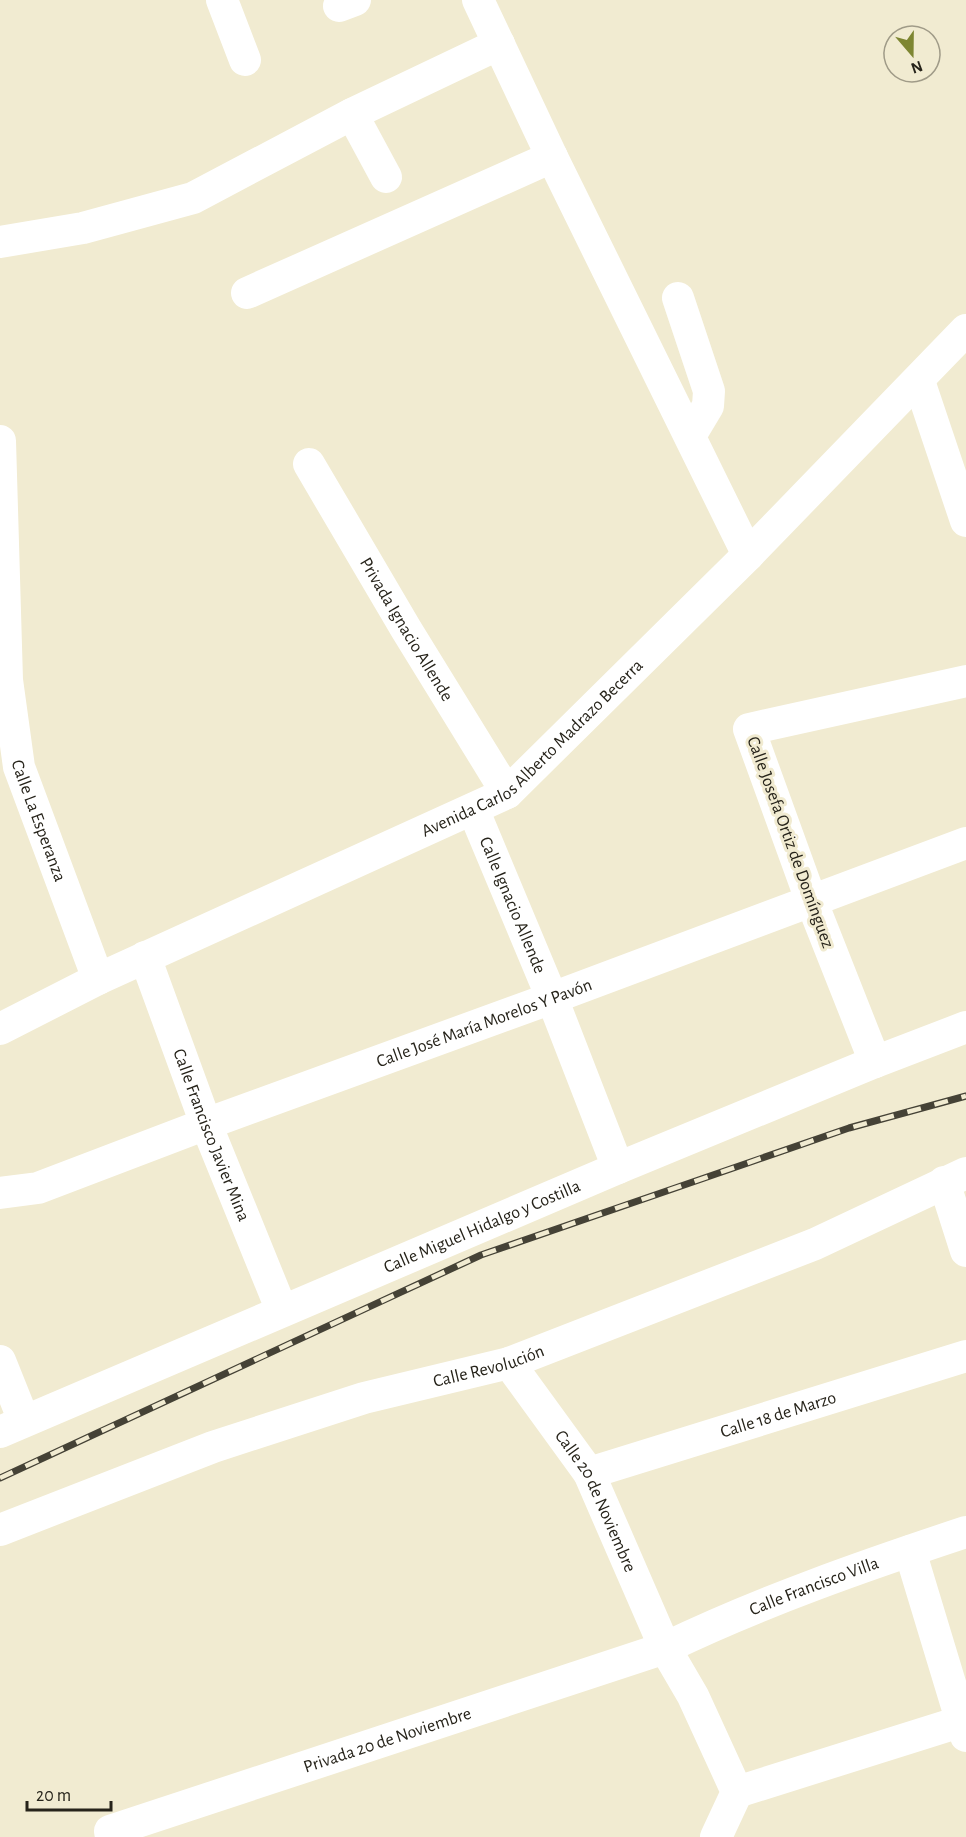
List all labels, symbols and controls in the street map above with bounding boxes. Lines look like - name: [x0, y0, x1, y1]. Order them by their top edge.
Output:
- north arrow: [882, 24, 942, 84]
- text: N: [909, 58, 925, 77]
- street label: Privada Ignacio Allende: [356, 555, 456, 705]
- street label: Avenida Carlos Alberto Madrazo Becerra: [419, 656, 647, 841]
- street label: Calle Josefa Ortiz de Domínguez: [743, 734, 837, 951]
- street label: Calle La Esperanza: [8, 759, 69, 884]
- street label: Calle Ignacio Allende: [476, 834, 549, 976]
- street label: Calle José María Morelos Y Pavón: [374, 976, 595, 1071]
- street label: Calle Francisco Javier Mina: [169, 1047, 253, 1224]
- street label: Calle Miguel Hidalgo y Costilla: [381, 1177, 583, 1277]
- street label: Calle Revolución: [431, 1342, 547, 1391]
- street label: Calle 18 de Marzo: [718, 1389, 839, 1442]
- street label: Calle 20 de Noviembre: [551, 1427, 639, 1575]
- street label: Calle Francisco Villa: [747, 1554, 881, 1619]
- street label: Privada 20 de Noviembre: [301, 1705, 474, 1777]
- scale bar: [27, 1774, 111, 1812]
- text: 20 m: [36, 1787, 71, 1805]

